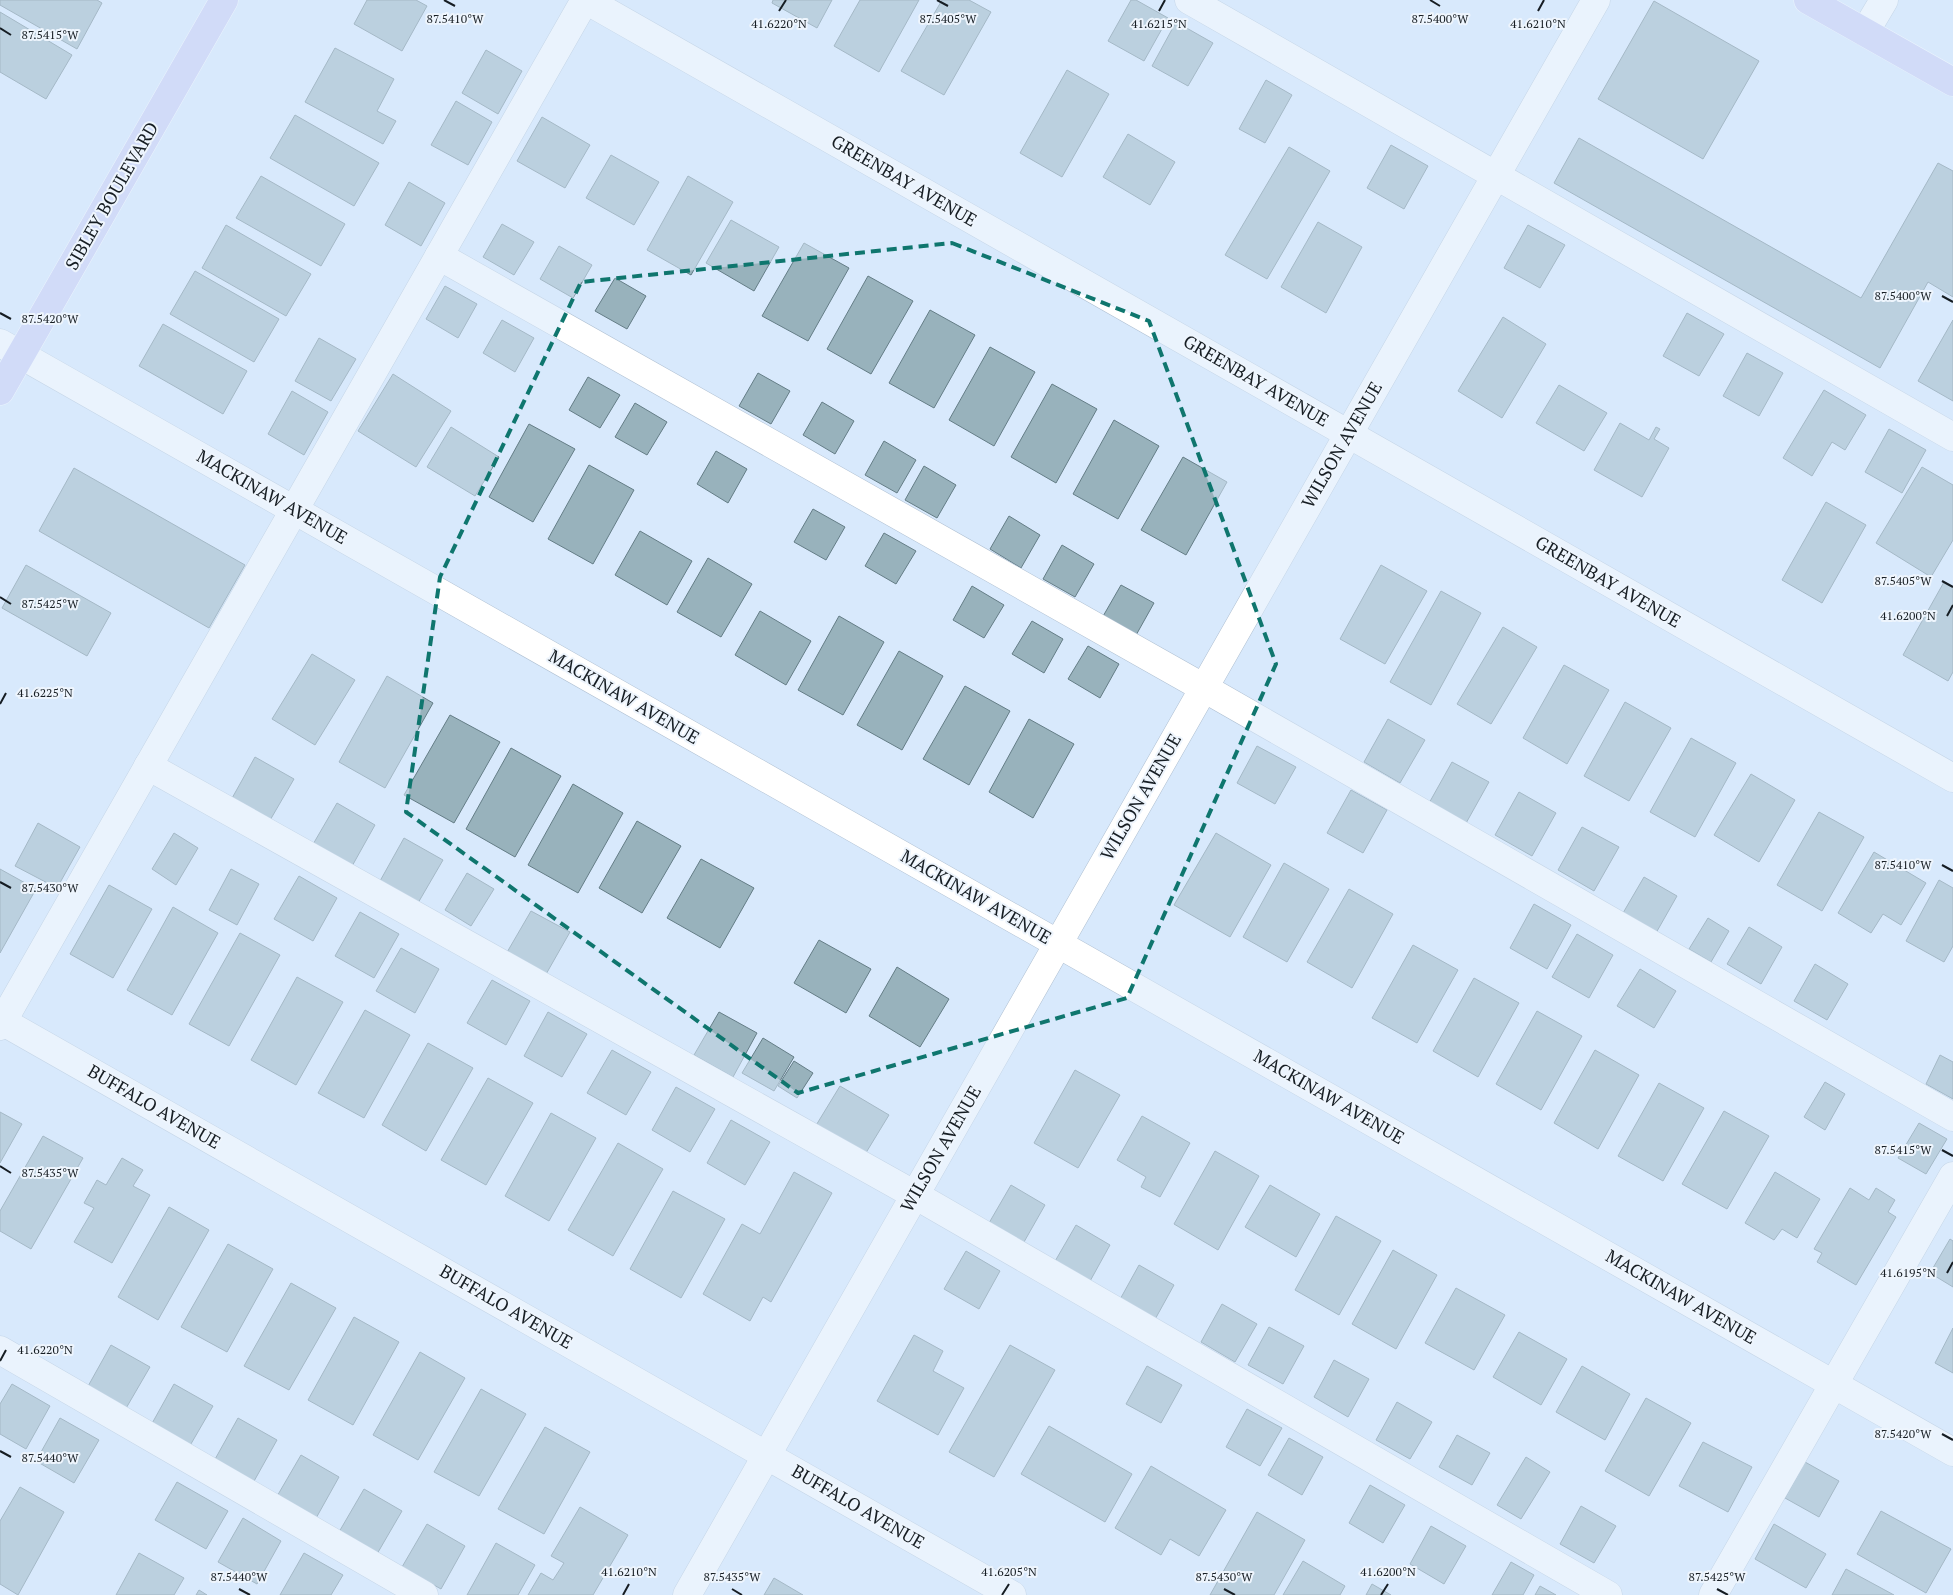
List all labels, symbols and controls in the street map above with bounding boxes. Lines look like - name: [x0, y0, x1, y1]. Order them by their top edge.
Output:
- text: 87.5410°W: [427, 11, 484, 26]
- text: 87.5405°W: [920, 11, 977, 26]
- text: 87.5400°W: [1412, 11, 1469, 26]
- text: 41.6220°N: [751, 16, 807, 31]
- text: 41.6215°N: [1131, 16, 1187, 31]
- text: 41.6210°N: [1510, 16, 1566, 31]
- text: 87.5415°W: [22, 27, 79, 42]
- street label: SIBLEY BOULEVARD: [59, 117, 163, 274]
- street label: GREENBAY AVENUE: [827, 129, 982, 232]
- text: 87.5400°W: [1875, 288, 1932, 303]
- text: 87.5420°W: [22, 311, 79, 326]
- street label: GREENBAY AVENUE: [1179, 329, 1334, 432]
- street label: WILSON AVENUE: [1295, 377, 1387, 512]
- street label: MACKINAW AVENUE: [193, 443, 352, 549]
- street label: GREENBAY AVENUE: [1531, 530, 1686, 633]
- text: 87.5405°W: [1875, 573, 1932, 588]
- text: 87.5425°W: [22, 596, 79, 611]
- text: 41.6200°N: [1880, 608, 1936, 623]
- street label: MACKINAW AVENUE: [545, 643, 704, 749]
- text: 41.6225°N: [17, 685, 73, 700]
- street label: WILSON AVENUE: [1094, 729, 1186, 864]
- street label: MACKINAW AVENUE: [897, 843, 1056, 949]
- text: 87.5410°W: [1875, 857, 1932, 872]
- text: 87.5430°W: [22, 880, 79, 895]
- street label: MACKINAW AVENUE: [1250, 1043, 1409, 1149]
- street label: BUFFALO AVENUE: [84, 1058, 225, 1154]
- street label: WILSON AVENUE: [894, 1081, 986, 1216]
- text: 87.5415°W: [1875, 1142, 1932, 1157]
- text: 87.5435°W: [22, 1165, 79, 1180]
- street label: MACKINAW AVENUE: [1602, 1243, 1761, 1349]
- street label: BUFFALO AVENUE: [436, 1258, 577, 1354]
- text: 41.6195°N: [1880, 1265, 1936, 1280]
- text: 41.6220°N: [17, 1342, 73, 1357]
- text: 87.5420°W: [1875, 1426, 1932, 1441]
- text: 87.5440°W: [22, 1450, 79, 1465]
- street label: BUFFALO AVENUE: [788, 1458, 929, 1554]
- text: 41.6210°N: [601, 1564, 657, 1579]
- text: 41.6205°N: [981, 1564, 1037, 1579]
- text: 41.6200°N: [1360, 1564, 1416, 1579]
- text: 87.5440°W: [211, 1569, 268, 1584]
- text: 87.5435°W: [704, 1569, 761, 1584]
- text: 87.5430°W: [1196, 1569, 1253, 1584]
- text: 87.5425°W: [1689, 1569, 1746, 1584]

